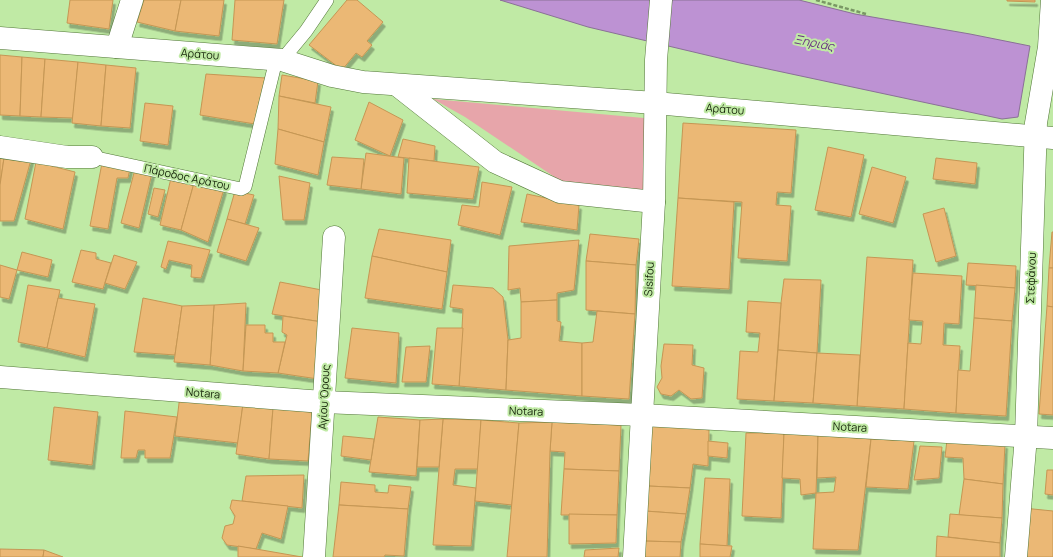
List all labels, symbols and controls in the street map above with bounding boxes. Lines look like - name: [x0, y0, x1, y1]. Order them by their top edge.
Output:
- water label: Ξηριάς: [793, 30, 837, 55]
- street label: Αράτου: [180, 44, 220, 63]
- street label: Αράτου: [705, 99, 745, 118]
- street label: Πάροδος Αράτου: [143, 160, 231, 193]
- street label: Στεφάνου: [1022, 252, 1039, 304]
- street label: Sisifou: [640, 261, 657, 297]
- street label: Αγίου Όρους: [314, 364, 333, 430]
- street label: Notara: [185, 384, 221, 401]
- street label: Notara: [509, 402, 543, 419]
- street label: Notara: [832, 418, 868, 435]

